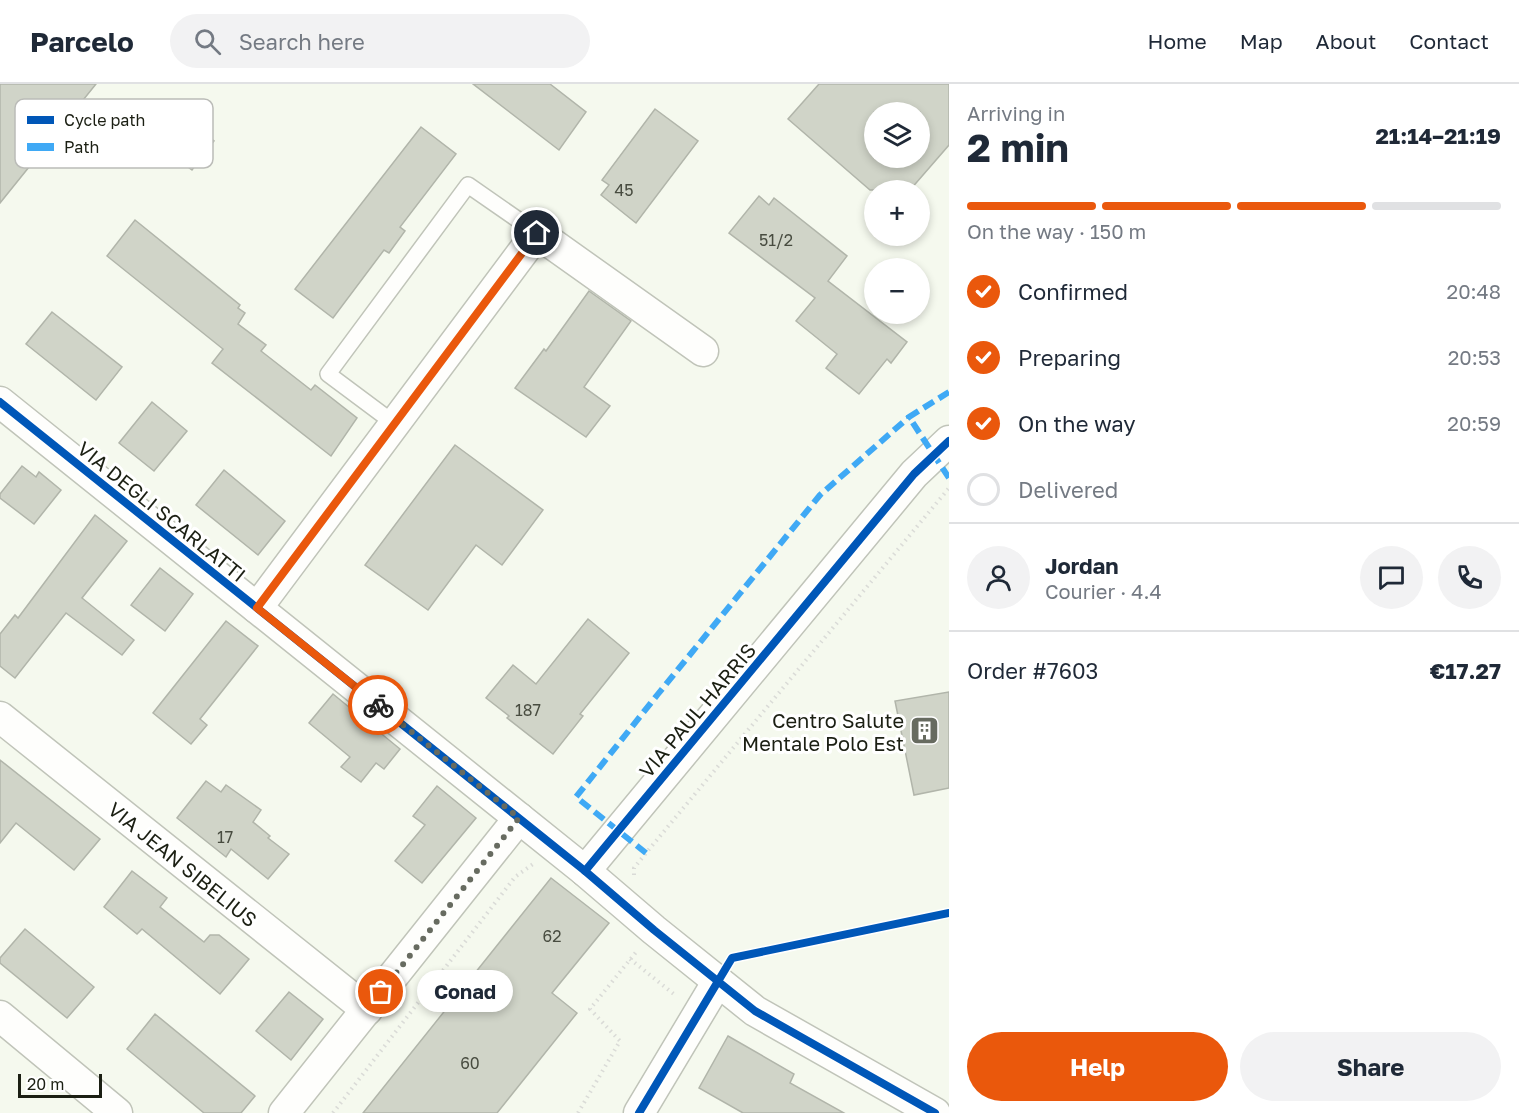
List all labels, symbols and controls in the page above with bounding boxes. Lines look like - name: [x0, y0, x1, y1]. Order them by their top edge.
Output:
- search box: [170, 14, 590, 68]
- text: Parcelo: [30, 25, 134, 58]
- icon: search: [191, 25, 224, 58]
- text: Search here: [239, 28, 365, 55]
- text: Home: [1147, 28, 1207, 54]
- text: Map: [1240, 28, 1283, 54]
- text: About: [1316, 28, 1376, 54]
- text: Contact: [1409, 28, 1489, 54]
- legend: [15, 99, 213, 168]
- text: Arriving in: [967, 101, 1065, 125]
- map controls: [864, 102, 930, 324]
- button: layers: [864, 102, 930, 168]
- text: Cycle path: [64, 110, 145, 130]
- text: 21:14–21:19: [1375, 122, 1501, 149]
- text: 2 min: [967, 124, 1069, 171]
- text: Path: [64, 137, 99, 157]
- house number: 45: [614, 180, 634, 200]
- button: +: [864, 180, 930, 246]
- pin: [511, 207, 562, 258]
- icon: home: [520, 216, 553, 249]
- text: On the way · 150 m: [967, 219, 1146, 243]
- house number: 51/2: [759, 230, 793, 250]
- button: −: [864, 258, 930, 324]
- icon: check: [967, 275, 1000, 308]
- text: Confirmed: [1018, 278, 1128, 305]
- text: 20:48: [1447, 279, 1501, 303]
- icon: check: [967, 341, 1000, 374]
- text: Preparing: [1018, 344, 1121, 371]
- text: 20:53: [1448, 345, 1501, 369]
- icon: check: [967, 407, 1000, 440]
- text: On the way: [1018, 410, 1136, 437]
- text: 20:59: [1447, 411, 1501, 435]
- street label: VIA DEGLI SCARLATTI: [73, 436, 251, 586]
- text: Delivered: [1018, 476, 1118, 503]
- button: person: [967, 546, 1030, 609]
- button: chat: [1360, 546, 1423, 609]
- button: phone: [1438, 546, 1501, 609]
- text: Jordan: [1045, 552, 1119, 579]
- text: Courier · 4.4: [1045, 579, 1162, 603]
- street label: VIA PAUL HARRIS: [634, 638, 760, 782]
- text: Order #7603: [967, 657, 1098, 684]
- text: €17.27: [1430, 657, 1501, 684]
- courier: [348, 675, 408, 735]
- icon: bike: [362, 689, 395, 722]
- house number: 187: [515, 700, 541, 720]
- place label: Centro Salute Mentale Polo Est: [742, 708, 904, 755]
- building icon: Centro Salute Mentale Polo Est: [909, 715, 941, 747]
- street label: VIA JEAN SIBELIUS: [104, 797, 262, 931]
- house number: 17: [217, 827, 233, 847]
- house number: 62: [543, 926, 561, 946]
- pin: [355, 966, 406, 1017]
- callout: Conad: [417, 971, 513, 1013]
- icon: bag: [364, 975, 397, 1008]
- text: Conad: [434, 979, 496, 1003]
- button: Help: [967, 1032, 1228, 1101]
- button: Share: [1240, 1032, 1501, 1101]
- house number: 60: [460, 1053, 480, 1073]
- scale bar: [18, 1071, 102, 1098]
- text: 20 m: [27, 1074, 64, 1094]

